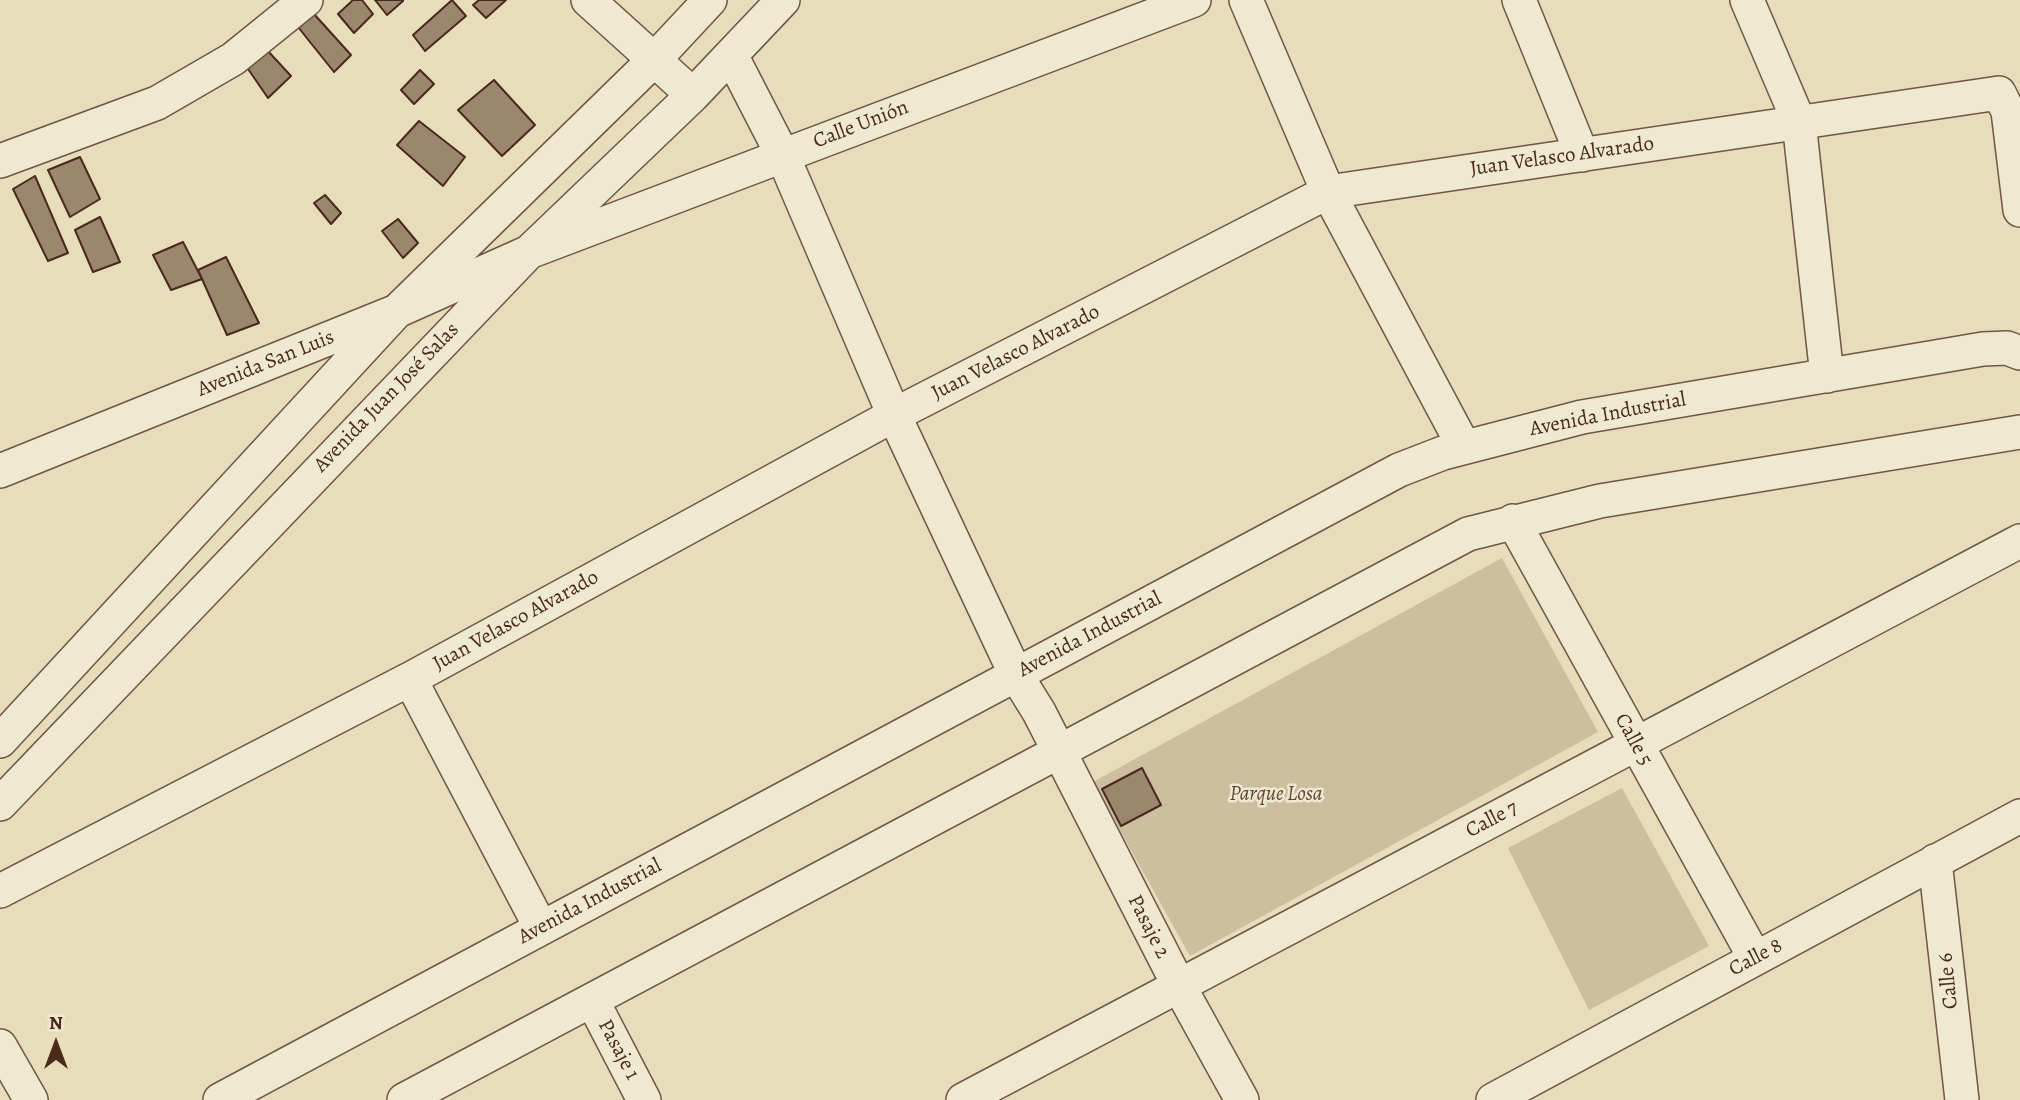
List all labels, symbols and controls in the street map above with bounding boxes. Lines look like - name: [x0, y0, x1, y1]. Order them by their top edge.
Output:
- street label: Calle Unión: [810, 95, 912, 155]
- street label: Juan Velasco Alvarado: [1468, 132, 1656, 182]
- street label: Juan Velasco Alvarado: [928, 300, 1104, 406]
- street label: Avenida Juan José Salas: [309, 318, 465, 478]
- street label: Avenida San Luis: [194, 325, 338, 403]
- street label: Avenida Industrial: [1528, 387, 1688, 443]
- street label: Juan Velasco Alvarado: [429, 565, 603, 677]
- street label: Avenida Industrial: [1014, 587, 1166, 683]
- street label: Calle 5: [1608, 710, 1658, 770]
- park label: Parque Losa: [1229, 782, 1323, 808]
- street label: Calle 7: [1462, 796, 1522, 844]
- street label: Avenida Industrial: [514, 854, 666, 950]
- street label: Pasaje 2: [1121, 891, 1175, 963]
- street label: Calle 8: [1725, 934, 1787, 982]
- street label: Calle 6: [1934, 952, 1964, 1010]
- north arrow: [21, 1009, 91, 1079]
- text: N: [49, 1010, 63, 1036]
- street label: Pasaje 1: [592, 1015, 644, 1085]

